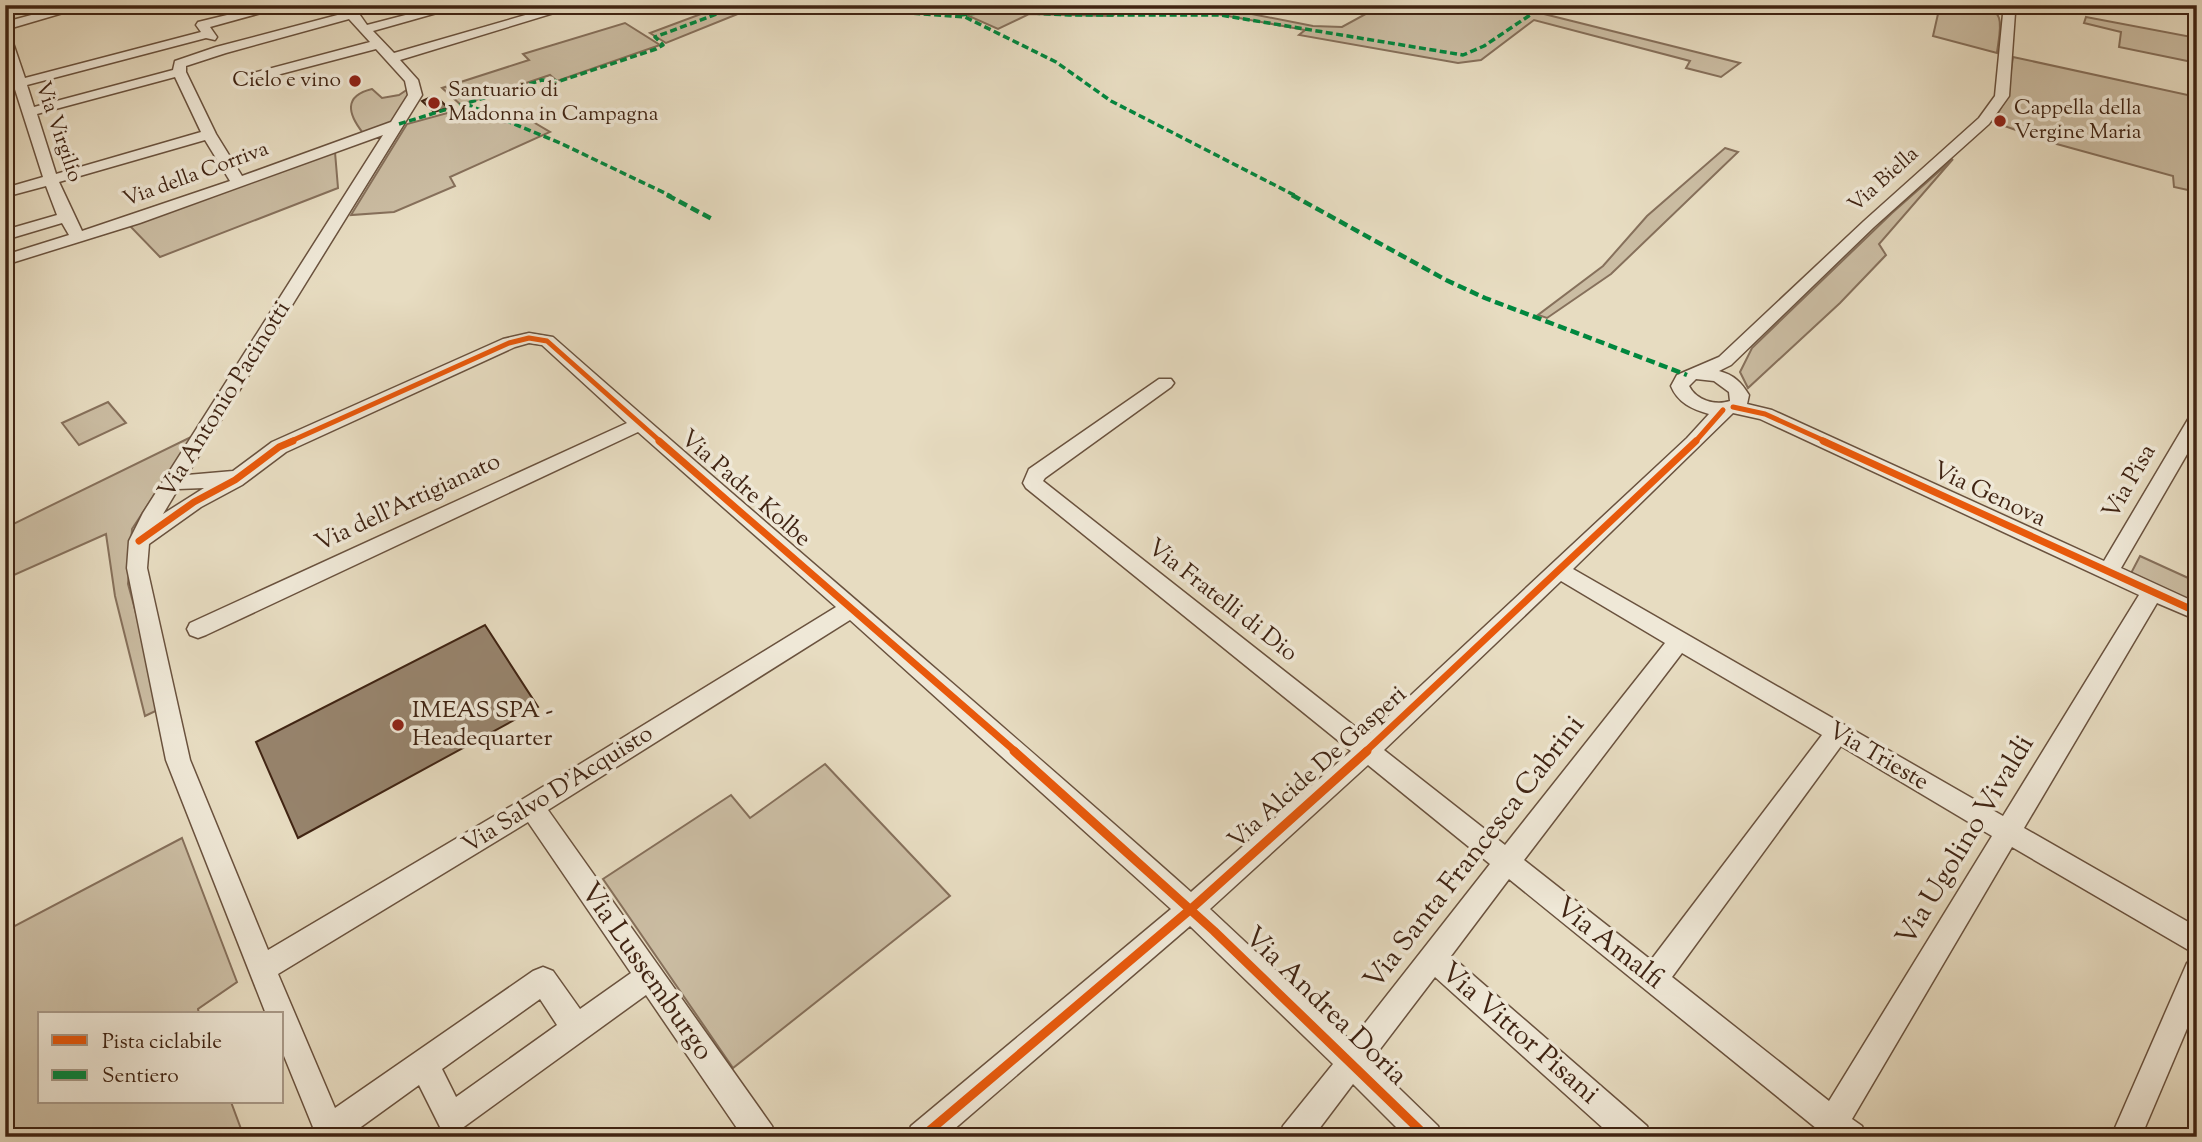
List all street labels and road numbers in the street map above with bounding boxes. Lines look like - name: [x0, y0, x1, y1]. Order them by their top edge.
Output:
- street label: Via Virgilio: [27, 78, 89, 186]
- street label: Via della Corriva: [119, 135, 273, 215]
- street label: Via Biella: [1842, 140, 1926, 220]
- street label: Via Antonio Pacinotti: [151, 295, 300, 505]
- street label: Via Padre Kolbe: [672, 422, 818, 556]
- street label: Via Pisa: [2095, 438, 2165, 526]
- street label: Via dell'Artigianato: [310, 445, 506, 561]
- street label: Via Genova: [1927, 454, 2051, 536]
- street label: Via Fratelli di Dio: [1140, 531, 1304, 671]
- street label: Via Alcide De Gasperi: [1221, 678, 1415, 858]
- street label: Via Santa Francesca Cabrini: [1355, 707, 1595, 999]
- street label: Via Trieste: [1821, 714, 1935, 800]
- street label: Via Salvo D'Acquisto: [456, 717, 660, 863]
- street label: Via Ugolino Vivaldi: [1887, 728, 2045, 954]
- street label: Via Lussemburgo: [570, 875, 722, 1069]
- street label: Via Amalfi: [1546, 888, 1672, 1000]
- street label: Via Andrea Doria: [1234, 918, 1416, 1096]
- street label: Via Vittor Pisani: [1431, 954, 1607, 1114]

